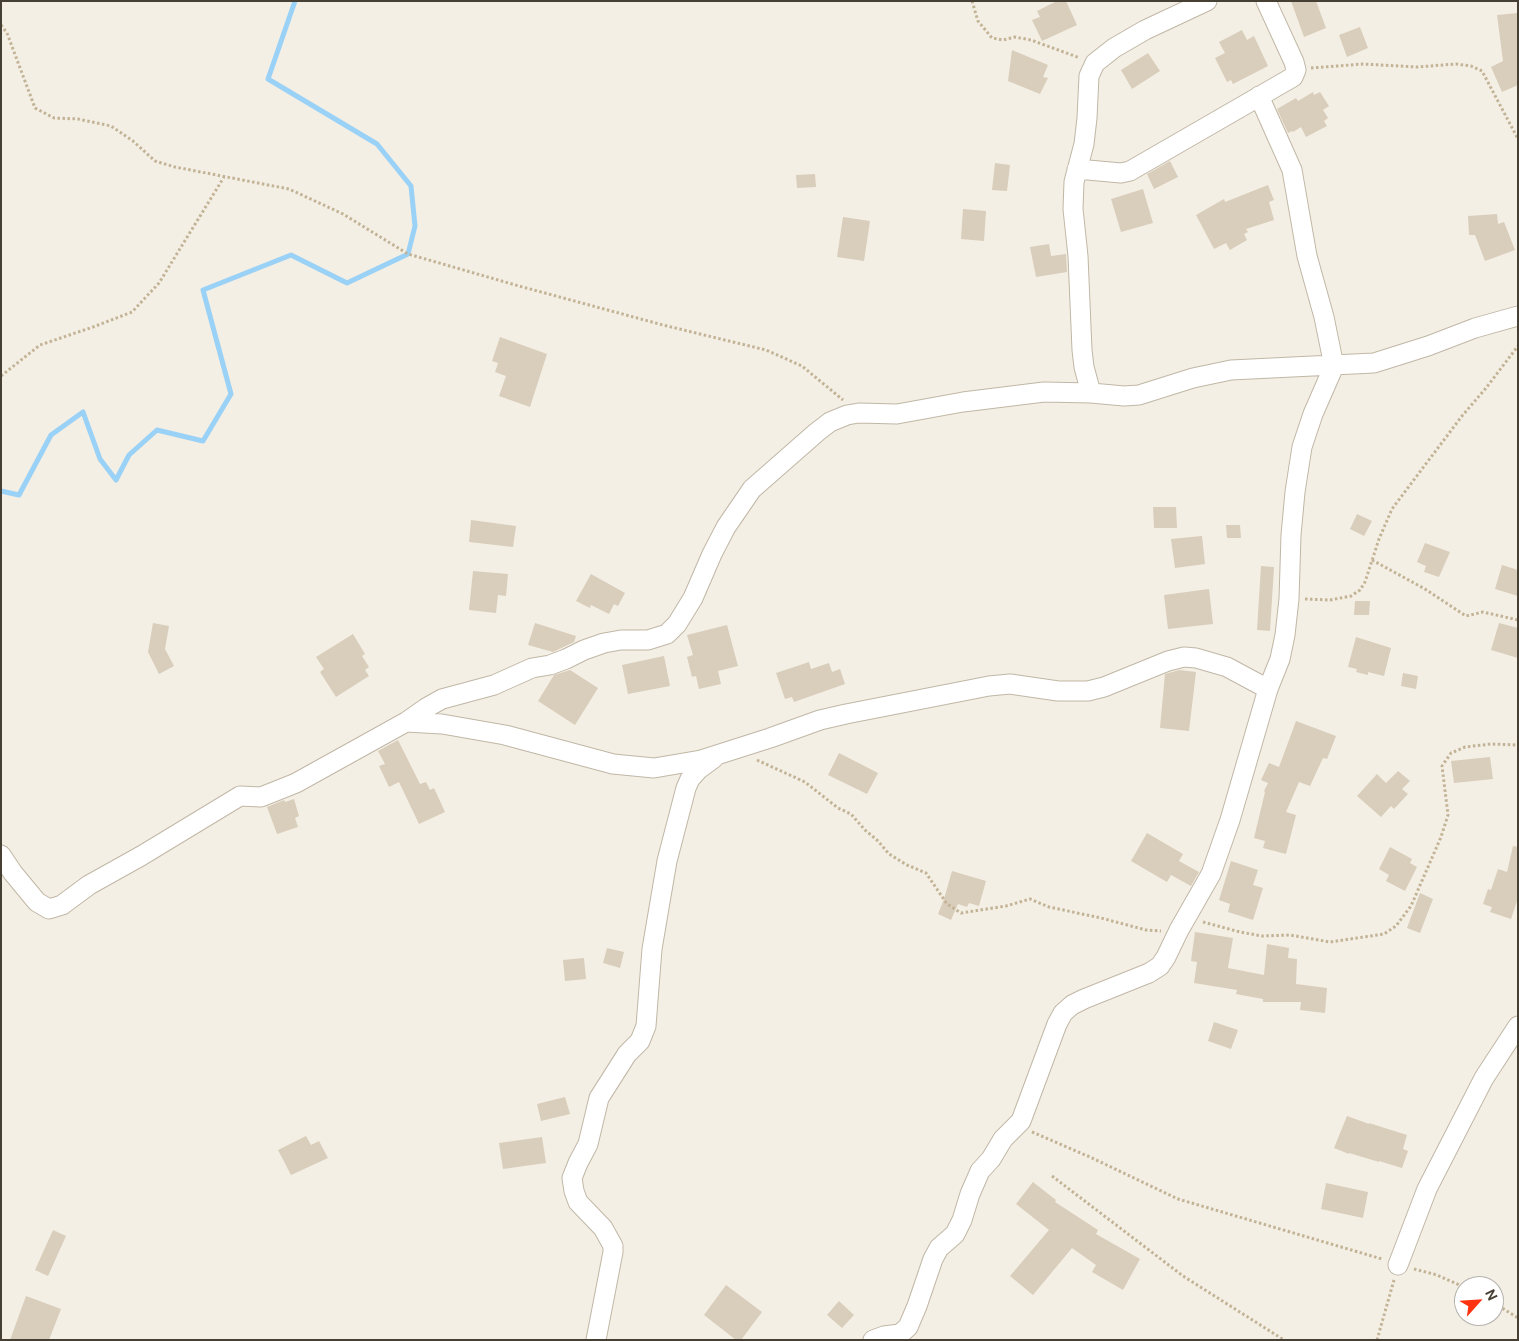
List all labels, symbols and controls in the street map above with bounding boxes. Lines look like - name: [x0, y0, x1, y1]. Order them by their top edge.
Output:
- north arrow: [1454, 1276, 1504, 1326]
- text: N: [1481, 1286, 1502, 1303]

